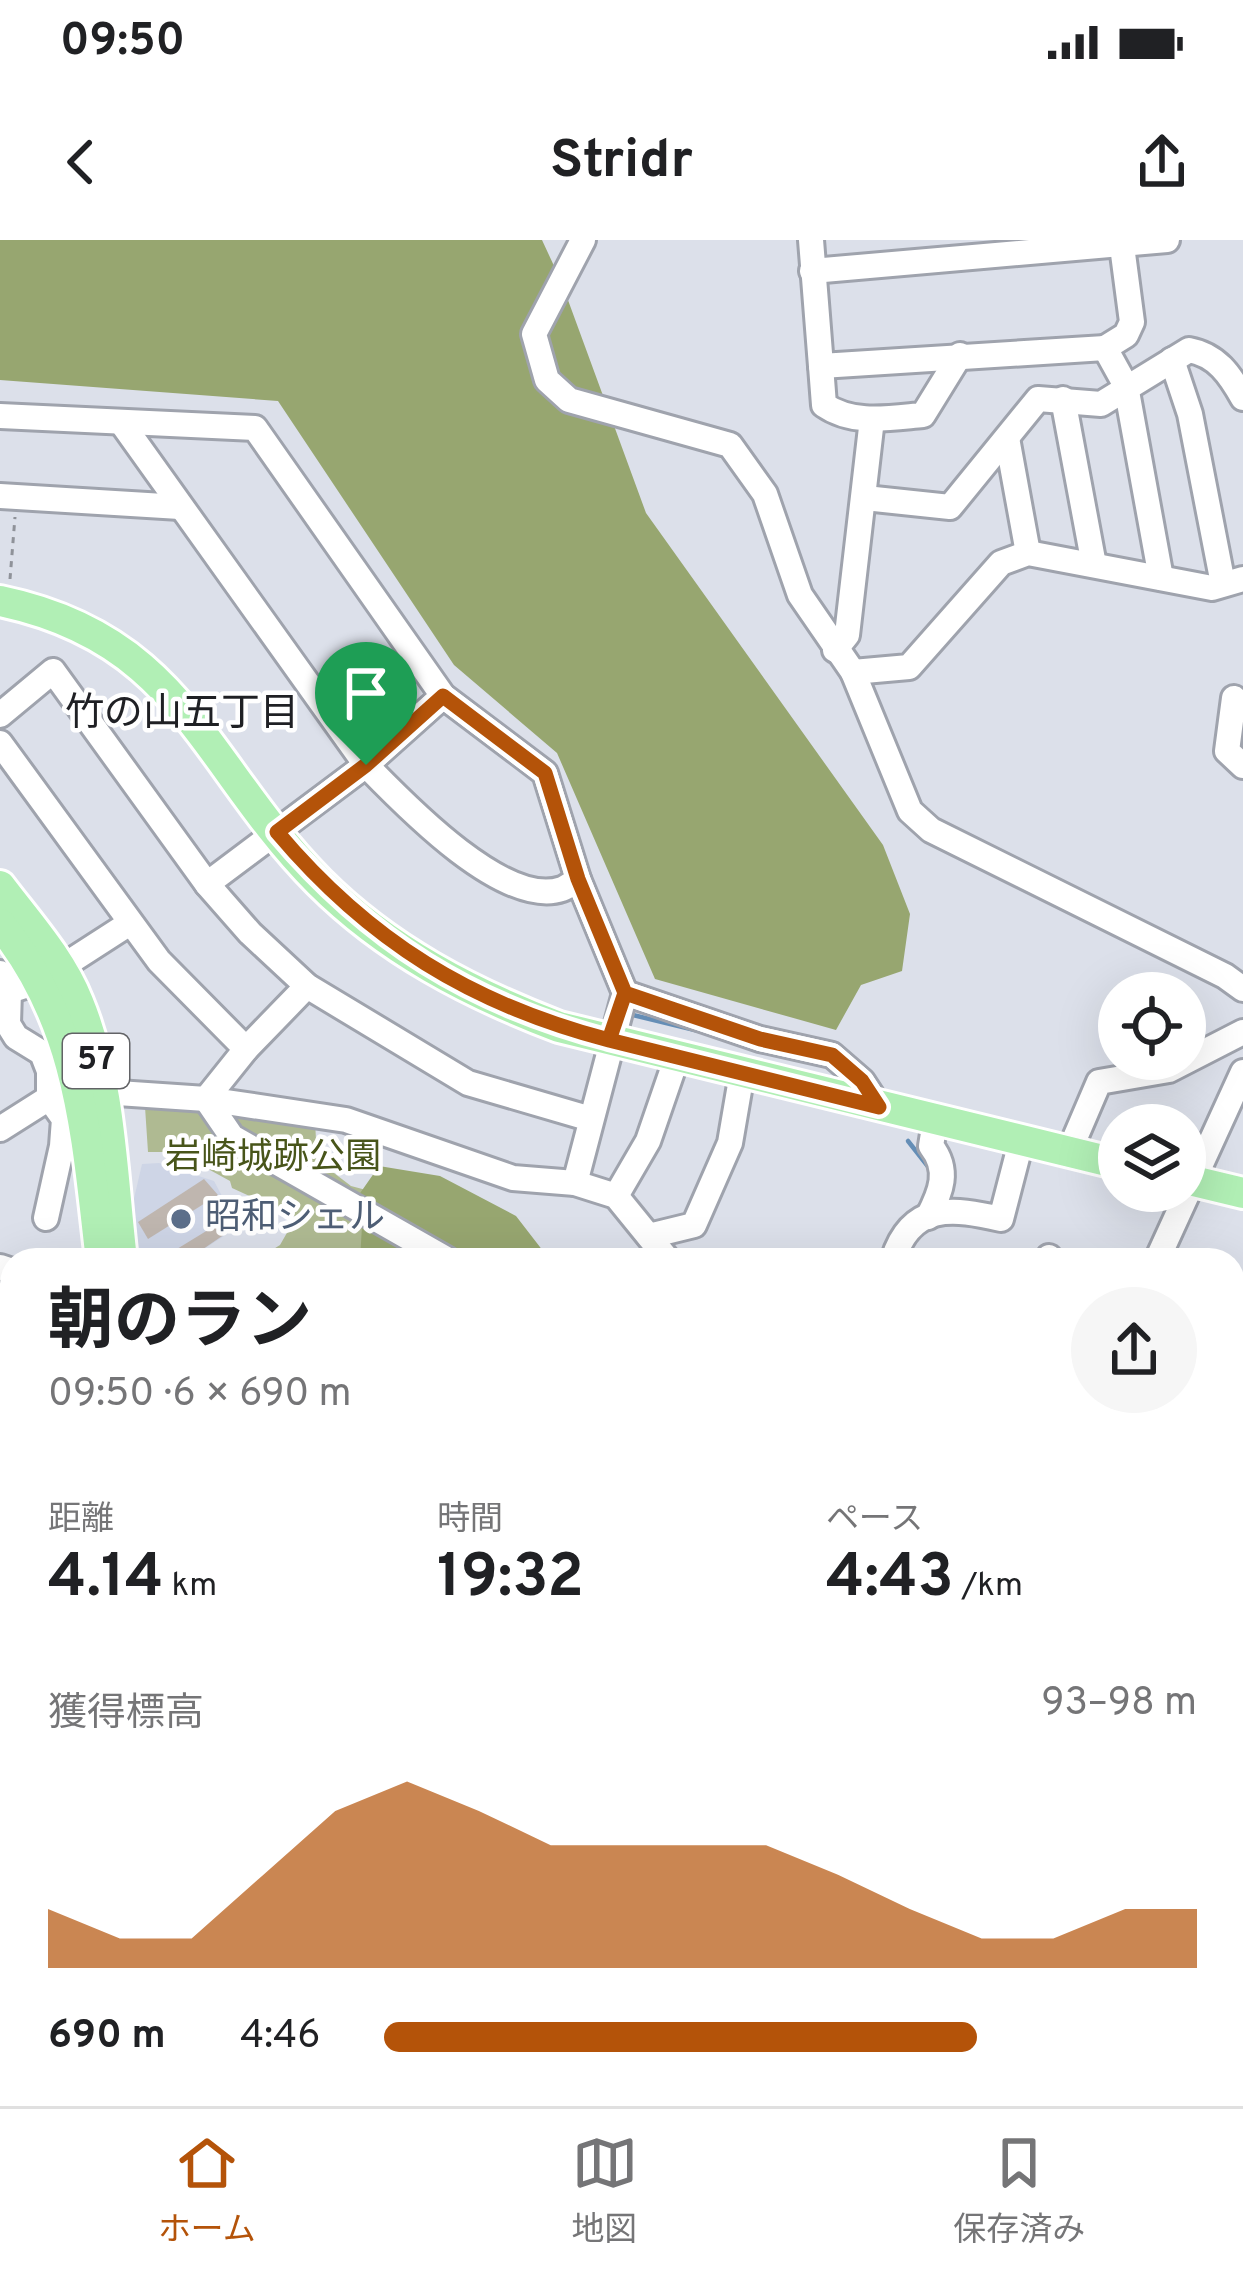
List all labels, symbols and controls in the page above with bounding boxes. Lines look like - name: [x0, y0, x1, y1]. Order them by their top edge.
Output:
- text: 09:50: [60, 14, 185, 71]
- text: Stridr: [550, 128, 693, 197]
- icon: back: [48, 129, 114, 195]
- icon: share: [1129, 129, 1195, 195]
- pin: [315, 642, 417, 765]
- icon: arrive: [333, 660, 399, 726]
- district label: 竹の山五丁目: [65, 691, 299, 740]
- map controls: [1098, 972, 1206, 1212]
- button: locate: [1098, 972, 1206, 1080]
- road number: 57: [63, 1034, 129, 1088]
- button: layers: [1098, 1104, 1206, 1212]
- park label: 岩崎城跡公園: [165, 1136, 381, 1182]
- place label: 昭和シェル: [205, 1196, 385, 1242]
- marker: 昭和シェル: [168, 1206, 194, 1232]
- text: 朝のラン: [48, 1284, 312, 1367]
- button: share: [1071, 1287, 1197, 1413]
- text: 09:50 · 6 × 690 m: [48, 1371, 352, 1420]
- text: 距離: [48, 1500, 114, 1542]
- text: 時間: [437, 1500, 503, 1542]
- text: ペース: [826, 1500, 923, 1542]
- text: 4.14: [48, 1542, 164, 1618]
- text: 19:32: [437, 1542, 584, 1618]
- text: 4:43: [826, 1542, 954, 1618]
- text: km: [164, 1566, 217, 1608]
- text: /km: [954, 1566, 1023, 1608]
- text: 93–98 m: [1041, 1680, 1197, 1729]
- text: 獲得標高: [48, 1691, 204, 1740]
- text: 690 m: [48, 2013, 166, 2062]
- text: 4:46: [240, 2013, 321, 2062]
- tab: ホーム: [158, 2130, 256, 2253]
- tab: 地図: [572, 2130, 638, 2253]
- tab: 保存済み: [953, 2130, 1085, 2253]

